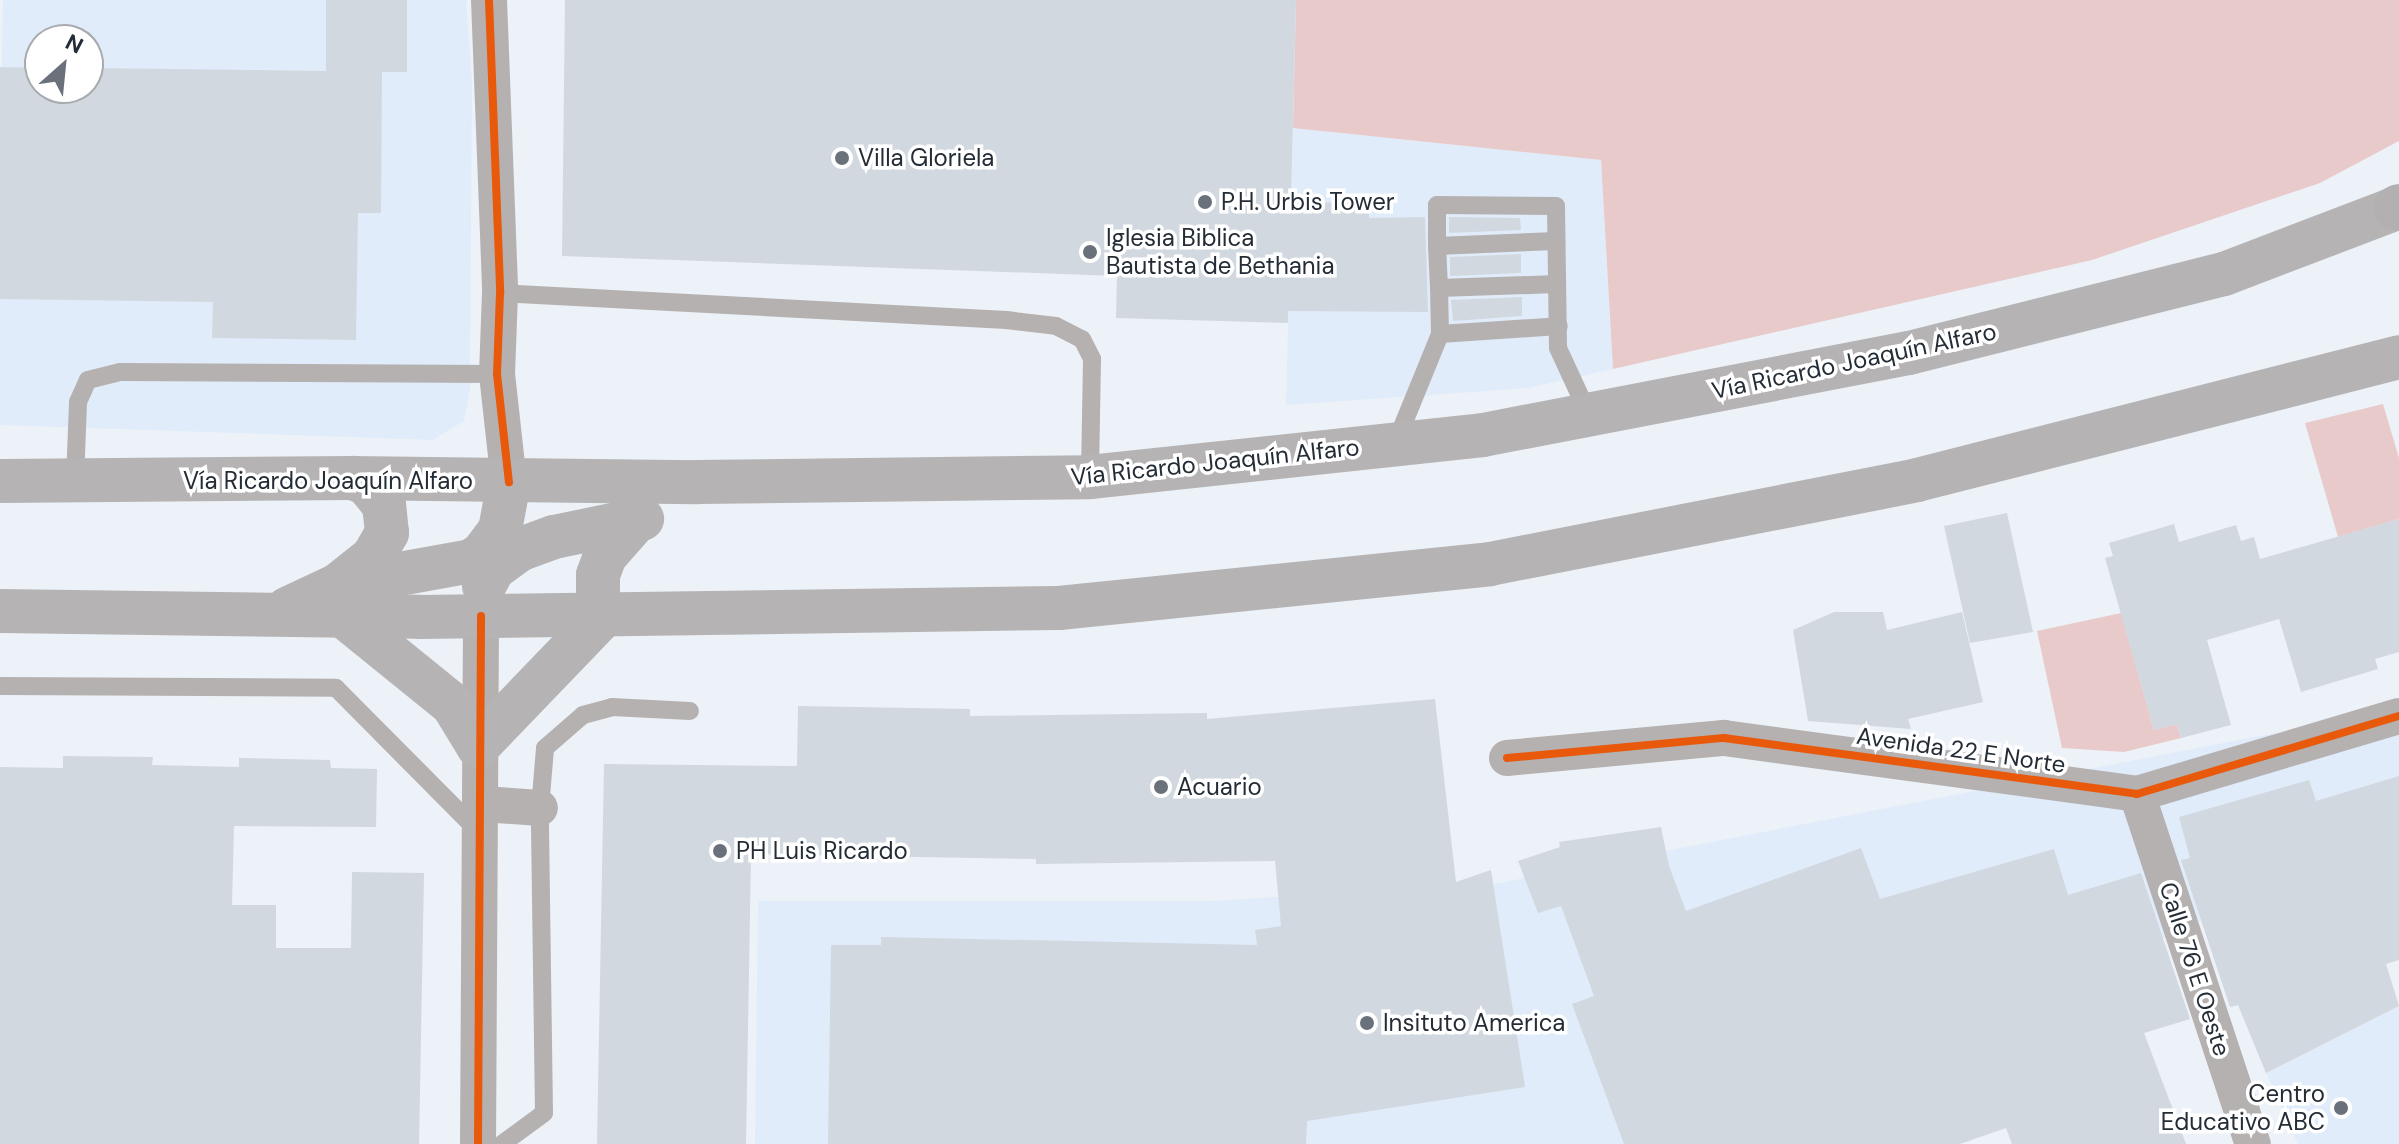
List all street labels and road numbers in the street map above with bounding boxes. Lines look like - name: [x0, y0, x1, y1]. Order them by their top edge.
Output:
- street label: Vía Ricardo Joaquín Alfaro: [1709, 317, 1999, 405]
- street label: Vía Ricardo Joaquín Alfaro: [1069, 433, 1361, 491]
- street label: Vía Ricardo Joaquín Alfaro: [183, 467, 473, 495]
- street label: Avenida 22 E Norte: [1855, 721, 2067, 779]
- street label: Calle 76 E Oeste: [2153, 878, 2237, 1060]

